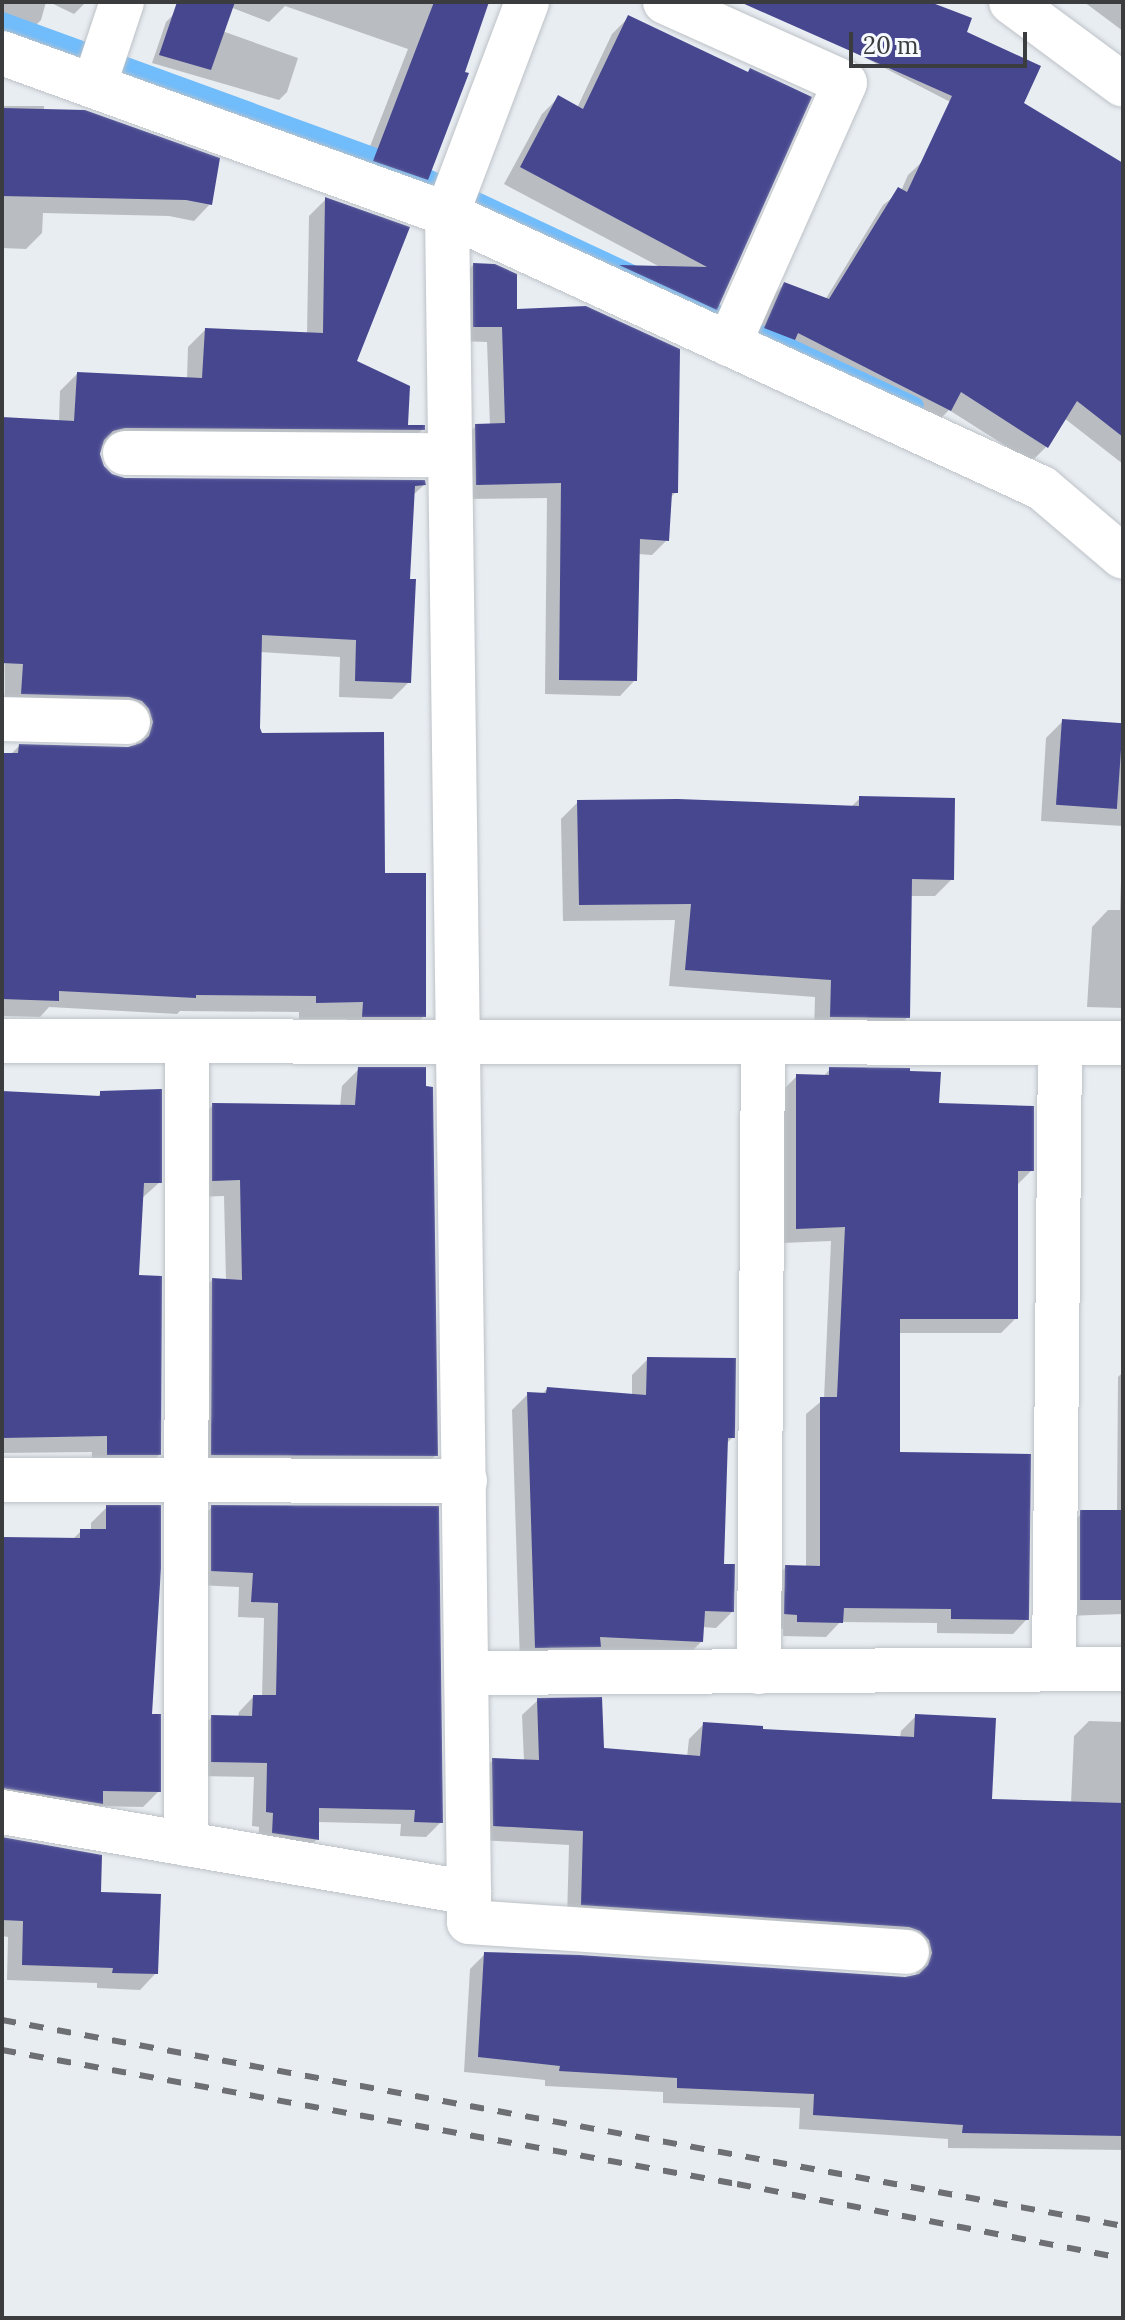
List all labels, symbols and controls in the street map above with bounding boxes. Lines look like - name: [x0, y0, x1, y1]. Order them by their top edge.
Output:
- scale bar: [853, 16, 1031, 66]
- text: 20 m: [863, 30, 919, 61]

